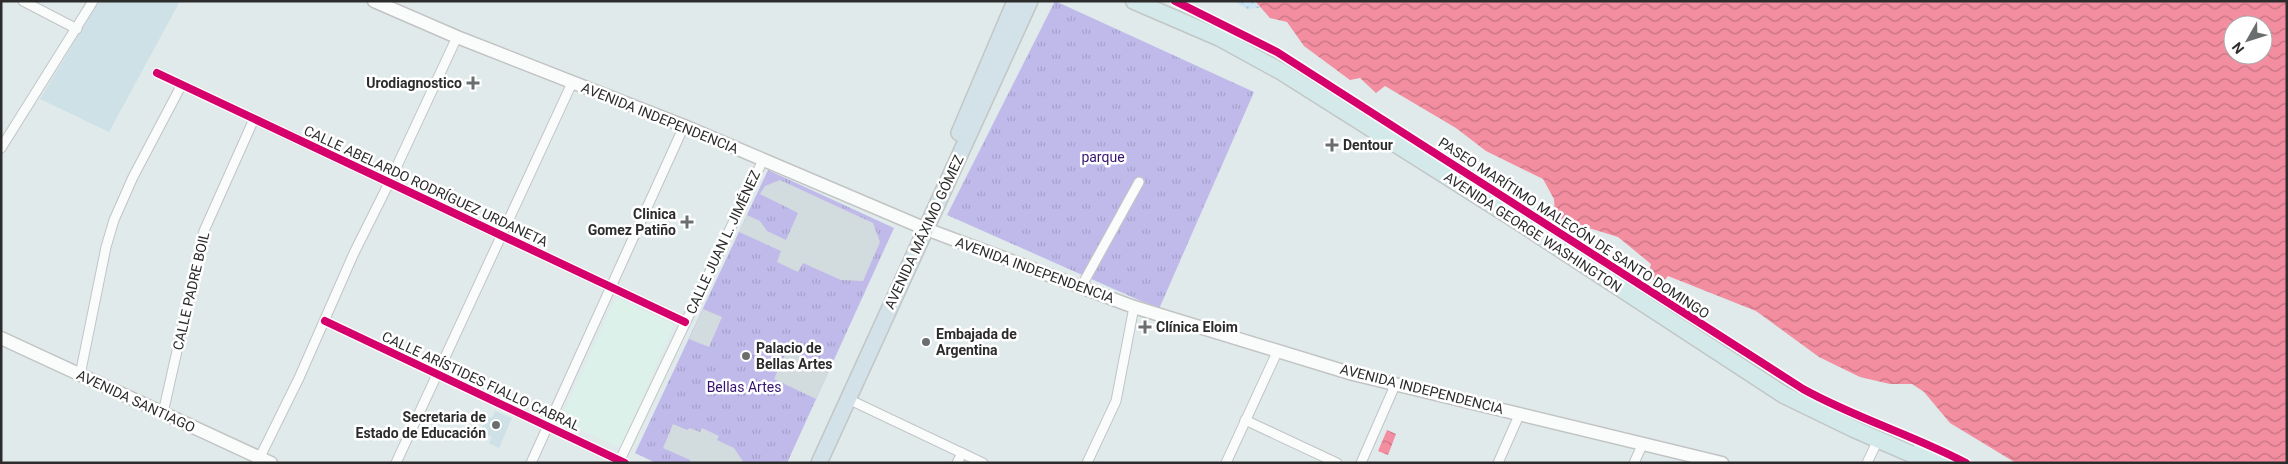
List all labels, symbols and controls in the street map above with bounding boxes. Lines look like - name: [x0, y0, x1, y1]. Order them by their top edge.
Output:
- north arrow: [2223, 15, 2273, 65]
- text: N: [2229, 39, 2247, 57]
- place label: Urodiagnostico: [366, 75, 462, 91]
- marker: Urodiagnostico: [466, 76, 480, 90]
- street label: AVENIDA INDEPENDENCIA: [579, 79, 741, 157]
- street label: CALLE ABELARDO RODRÍGUEZ URDANETA: [301, 121, 551, 250]
- street label: PASEO MARÍTIMO MALECÓN DE SANTO DOMINGO: [1435, 133, 1713, 322]
- place label: Dentour: [1343, 137, 1393, 153]
- marker: Dentour: [1325, 138, 1339, 152]
- park label: parque: [1081, 149, 1125, 165]
- street label: AVENIDA MÁXIMO GÓMEZ: [880, 152, 967, 312]
- street label: CALLE JUAN L. JIMÉNEZ: [682, 167, 763, 316]
- street label: AVENIDA GEORGE WASHINGTON: [1441, 169, 1625, 295]
- place label: Clinica Gomez Patiño: [588, 206, 676, 238]
- marker: Clinica Gomez Patiño: [680, 215, 694, 229]
- street label: CALLE PADRE BOIL: [170, 230, 212, 352]
- street label: AVENIDA INDEPENDENCIA: [953, 234, 1117, 306]
- place label: Clínica Eloim: [1156, 319, 1238, 335]
- marker: Clínica Eloim: [1138, 320, 1152, 334]
- place label: Embajada de Argentina: [936, 326, 1017, 358]
- street label: CALLE ARÍSTIDES FIALLO CABRAL: [379, 327, 583, 434]
- marker: Embajada de Argentina: [920, 336, 932, 348]
- place label: Palacio de Bellas Artes: [756, 340, 832, 372]
- marker: Palacio de Bellas Artes: [740, 350, 752, 362]
- street label: AVENIDA INDEPENDENCIA: [1339, 361, 1505, 417]
- street label: AVENIDA SANTIAGO: [74, 367, 198, 435]
- park label: Bellas Artes: [707, 379, 781, 395]
- place label: Secretaria de Estado de Educación: [356, 409, 486, 441]
- marker: Secretaria de Estado de Educación: [490, 419, 502, 431]

